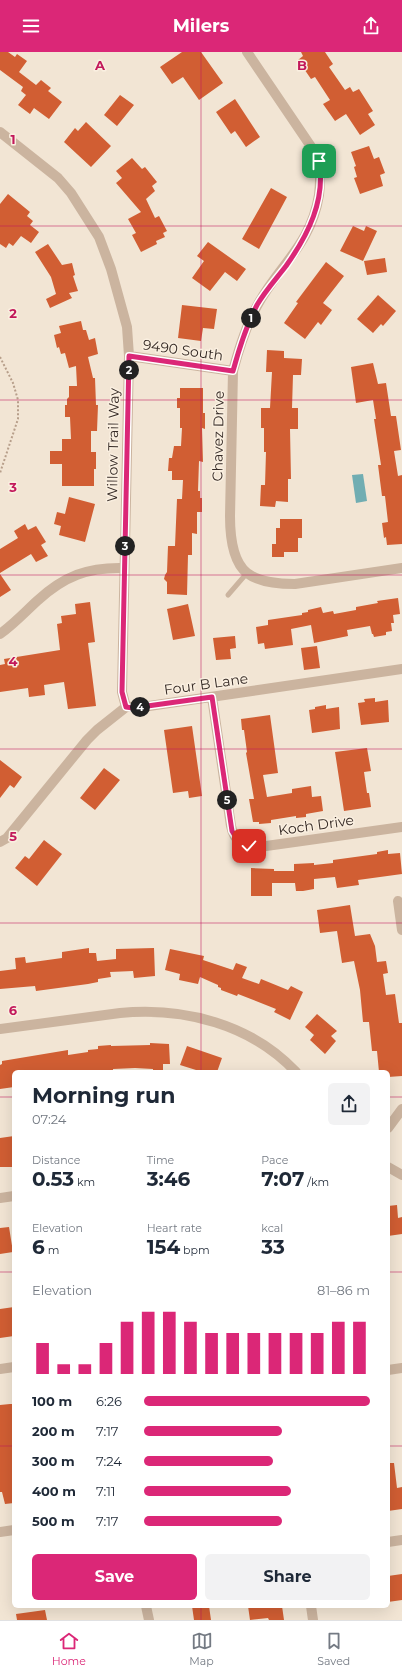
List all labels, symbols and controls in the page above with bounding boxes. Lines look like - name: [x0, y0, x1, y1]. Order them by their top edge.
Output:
- icon: menu: [20, 15, 42, 37]
- text: Milers: [173, 15, 229, 37]
- icon: share: [360, 15, 382, 37]
- text: A: [94, 57, 106, 73]
- text: B: [297, 57, 307, 73]
- text: 1: [10, 131, 16, 147]
- pin: [302, 144, 336, 178]
- icon: arrive: [308, 150, 330, 172]
- text: 2: [9, 305, 17, 321]
- pin: 1: [241, 308, 261, 328]
- text: 1: [249, 311, 253, 325]
- street label: 9490 South: [142, 335, 224, 365]
- pin: 2: [119, 360, 139, 380]
- text: 2: [126, 363, 132, 377]
- street label: Willow Trail Way: [103, 388, 123, 502]
- street label: Chavez Drive: [208, 390, 228, 482]
- text: 3: [8, 479, 17, 495]
- pin: 3: [115, 536, 135, 556]
- text: 3: [122, 539, 128, 553]
- text: 4: [9, 653, 18, 669]
- street label: Four B Lane: [163, 669, 249, 699]
- pin: 4: [130, 697, 150, 717]
- text: 4: [136, 700, 144, 714]
- pin: 5: [217, 790, 237, 810]
- text: 5: [224, 793, 230, 807]
- street label: Koch Drive: [277, 811, 355, 839]
- text: 5: [9, 828, 17, 844]
- pin: [232, 829, 266, 863]
- icon: check: [238, 835, 260, 857]
- text: 6: [9, 1002, 18, 1018]
- text: Morning run: [32, 1082, 175, 1109]
- button: share: [328, 1083, 370, 1125]
- text: 07:24: [32, 1111, 66, 1127]
- text: Distance: [32, 1153, 80, 1167]
- text: Time: [147, 1153, 174, 1167]
- text: Pace: [261, 1153, 288, 1167]
- text: 0.53: [32, 1167, 74, 1191]
- text: 3:46: [147, 1167, 190, 1191]
- text: 7:07: [261, 1167, 304, 1191]
- text: km: [74, 1175, 95, 1189]
- text: /km: [304, 1175, 329, 1189]
- text: Elevation: [32, 1221, 83, 1235]
- text: Heart rate: [147, 1221, 202, 1235]
- text: kcal: [261, 1221, 283, 1235]
- text: 6: [32, 1235, 45, 1259]
- text: 154: [147, 1235, 180, 1259]
- text: 33: [261, 1235, 285, 1259]
- text: m: [45, 1243, 59, 1257]
- text: bpm: [180, 1243, 210, 1257]
- text: Elevation: [32, 1282, 92, 1298]
- text: 81–86 m: [317, 1282, 370, 1298]
- text: 100 m: [32, 1393, 72, 1409]
- text: 6:26: [96, 1393, 122, 1409]
- text: 200 m: [32, 1423, 75, 1439]
- text: 7:17: [96, 1423, 119, 1439]
- text: 300 m: [32, 1453, 75, 1469]
- text: 7:24: [96, 1453, 122, 1469]
- text: 400 m: [32, 1483, 76, 1499]
- text: 7:11: [96, 1483, 116, 1499]
- text: 500 m: [32, 1513, 75, 1529]
- text: 7:17: [96, 1513, 119, 1529]
- button: Save: [32, 1554, 197, 1600]
- button: Share: [205, 1554, 370, 1600]
- tab: Home: [52, 1630, 86, 1668]
- tab: Map: [189, 1630, 214, 1668]
- tab: Saved: [317, 1630, 350, 1668]

